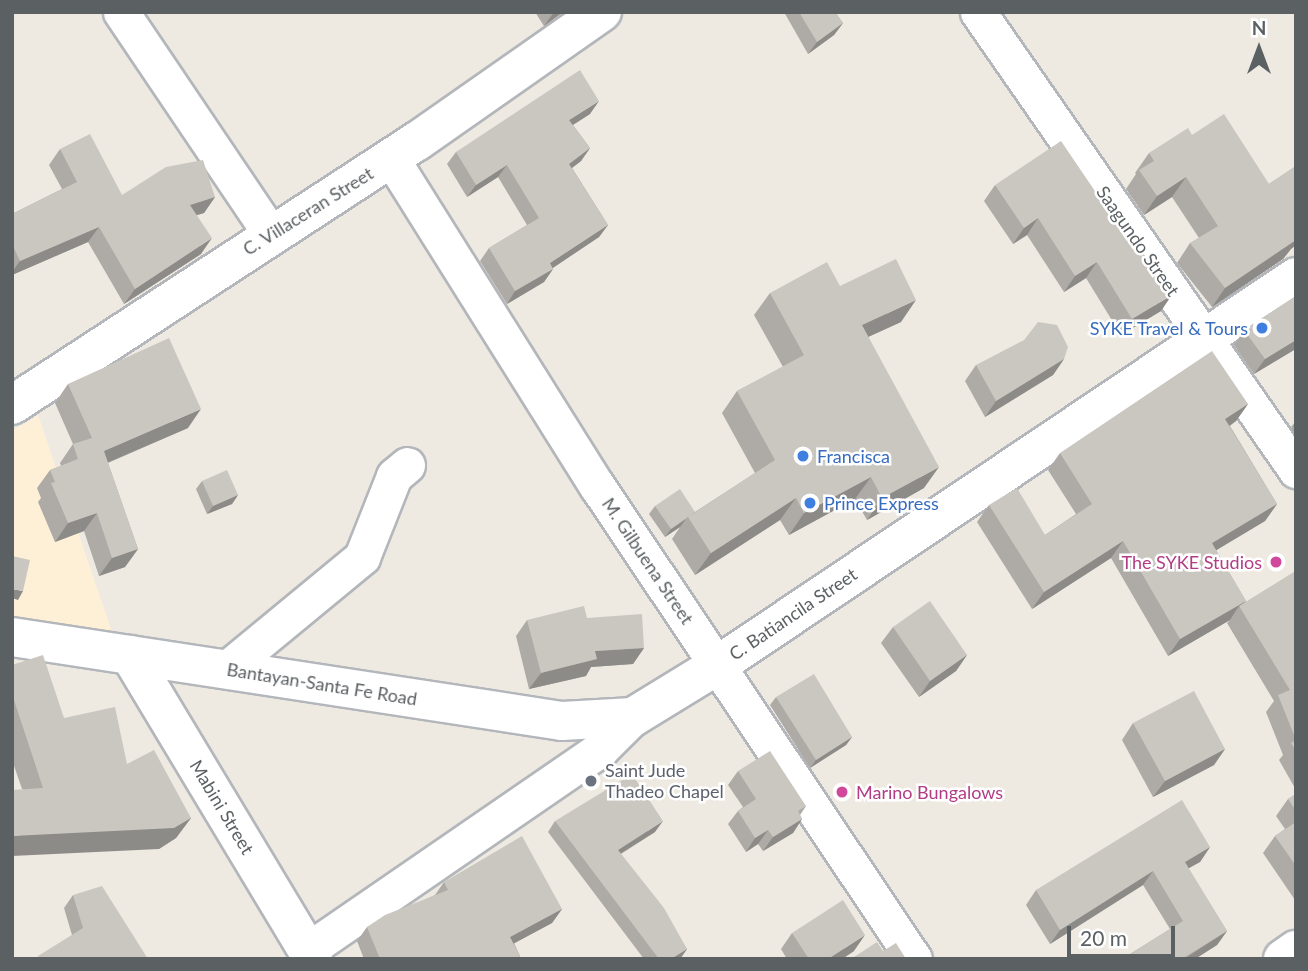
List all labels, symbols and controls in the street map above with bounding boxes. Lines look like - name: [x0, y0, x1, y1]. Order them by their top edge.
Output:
- north arrow: [1224, 14, 1294, 84]
- text: N: [1252, 16, 1266, 39]
- street label: C. Villaceran Street: [239, 162, 377, 260]
- street label: Saagundo Street: [1092, 182, 1184, 300]
- place label: SYKE Travel & Tours: [1089, 317, 1248, 339]
- marker: SYKE Travel & Tours: [1254, 320, 1270, 336]
- place label: Francisca: [817, 445, 890, 467]
- marker: Francisca: [795, 448, 811, 464]
- place label: Prince Express: [824, 492, 939, 514]
- street label: M. Gilbuena Street: [598, 494, 698, 628]
- marker: Prince Express: [802, 495, 818, 511]
- place label: The SYKE Studios: [1121, 551, 1262, 573]
- marker: The SYKE Studios: [1268, 554, 1284, 570]
- street label: C. Batiancila Street: [725, 563, 861, 665]
- street label: Bantayan-Santa Fe Road: [225, 658, 419, 710]
- street label: Mabini Street: [185, 756, 259, 858]
- place label: Saint Jude Thadeo Chapel: [605, 760, 724, 802]
- marker: Saint Jude Thadeo Chapel: [583, 773, 599, 789]
- place label: Marino Bungalows: [856, 781, 1003, 803]
- marker: Marino Bungalows: [834, 784, 850, 800]
- scale bar: [1070, 912, 1178, 956]
- text: 20 m: [1080, 925, 1127, 950]

